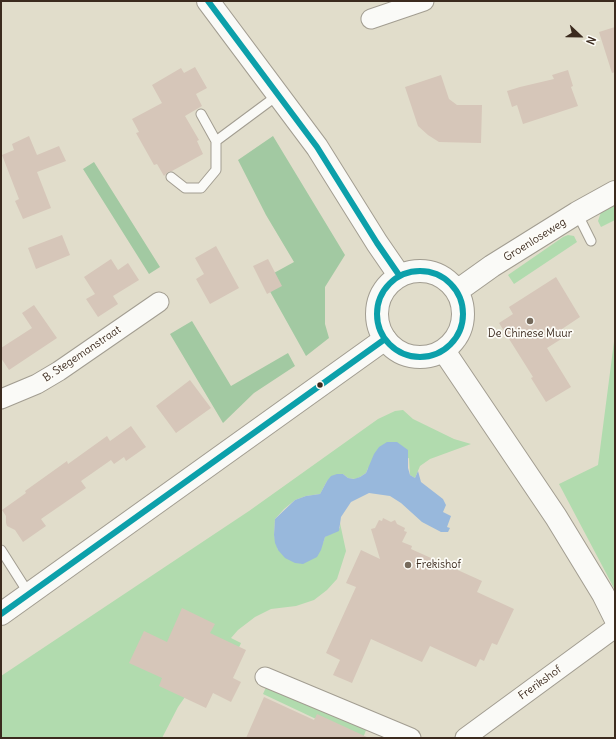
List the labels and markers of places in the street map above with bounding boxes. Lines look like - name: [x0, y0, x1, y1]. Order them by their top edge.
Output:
- marker: De Chinese Muur: [525, 316, 535, 326]
- place label: De Chinese Muur: [488, 327, 572, 341]
- unlabelled marker: [315, 380, 325, 390]
- place label: Frekishof: [416, 558, 461, 572]
- marker: Frekishof: [403, 560, 413, 570]

